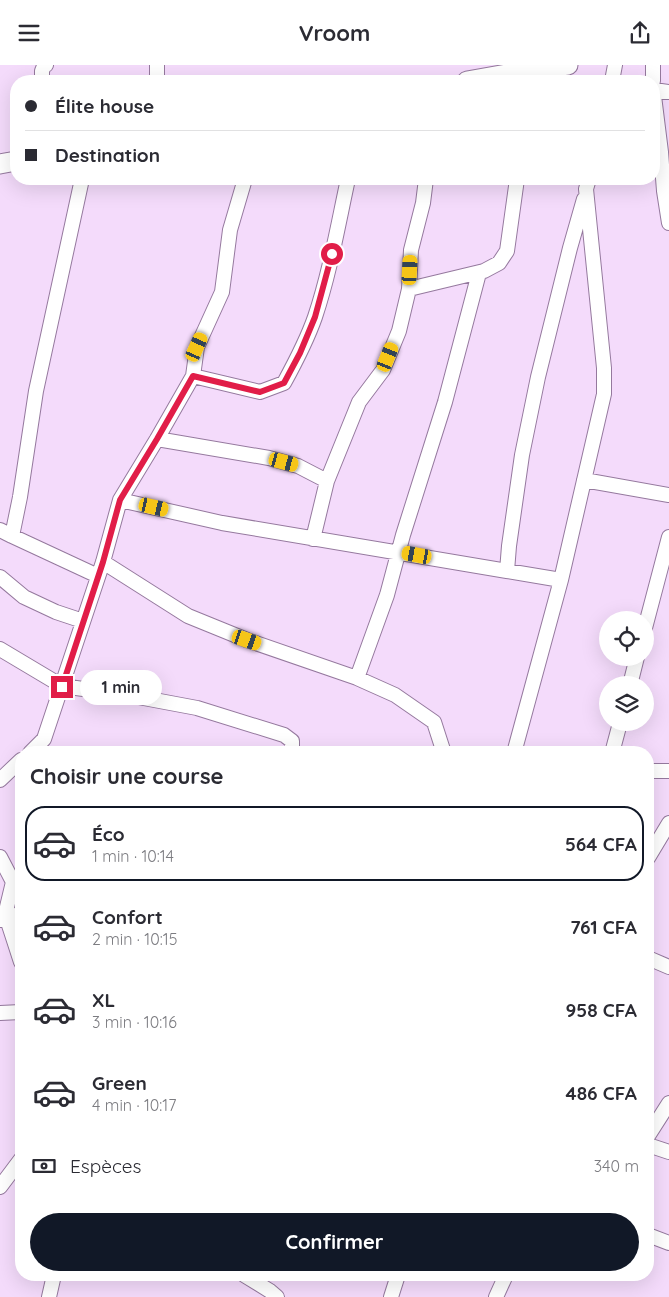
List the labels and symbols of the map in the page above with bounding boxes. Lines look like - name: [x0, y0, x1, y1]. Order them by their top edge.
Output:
- route start: [321, 243, 343, 265]
- car: [401, 255, 418, 285]
- car: [184, 330, 209, 364]
- car: [375, 340, 400, 374]
- car: [267, 451, 300, 473]
- car: [137, 496, 170, 518]
- car: [400, 545, 433, 565]
- car: [230, 628, 263, 652]
- callout: 1 min: [80, 669, 162, 705]
- route end: [51, 676, 73, 698]

